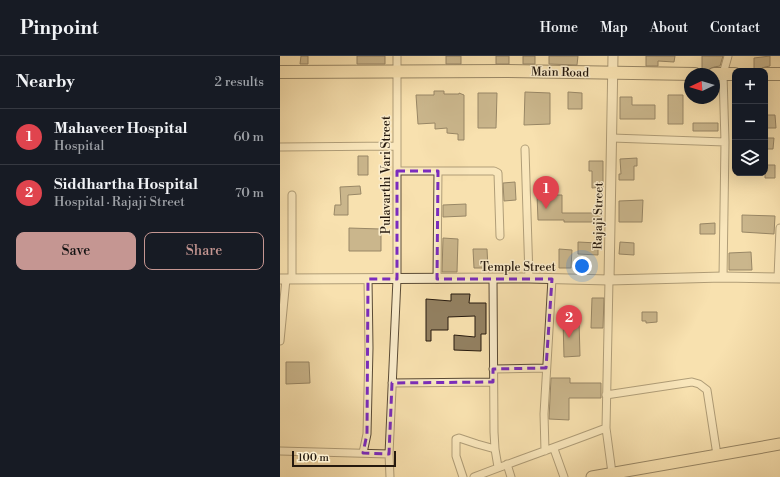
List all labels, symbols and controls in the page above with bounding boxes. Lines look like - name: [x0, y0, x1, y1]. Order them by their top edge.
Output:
- text: Pinpoint: [20, 16, 99, 40]
- text: Home: [540, 19, 578, 37]
- text: Map: [600, 19, 628, 37]
- text: About: [650, 19, 688, 37]
- text: Contact: [710, 19, 760, 37]
- street label: Main Road: [531, 64, 589, 81]
- north arrow: [684, 68, 720, 104]
- map controls: [732, 68, 768, 176]
- button: +: [732, 68, 768, 104]
- text: Nearby: [16, 71, 75, 93]
- text: 2 results: [215, 74, 264, 90]
- button: −: [732, 104, 768, 140]
- street label: Pulavarthi Vari Street: [379, 115, 394, 234]
- text: Mahaveer Hospital: [54, 119, 187, 138]
- text: 1: [26, 129, 32, 145]
- text: 60 m: [233, 129, 264, 145]
- text: Hospital: [54, 138, 104, 154]
- button: layers: [732, 140, 768, 176]
- text: Siddhartha Hospital: [54, 175, 198, 194]
- pin: 1: [533, 176, 559, 209]
- street label: Rajaji Street: [590, 181, 607, 250]
- text: 2: [25, 185, 33, 201]
- text: 70 m: [235, 185, 264, 201]
- text: Hospital · Rajaji Street: [54, 194, 185, 210]
- button: Save: [16, 232, 136, 270]
- button: Share: [144, 232, 264, 270]
- your location: [572, 256, 592, 276]
- street label: Temple Street: [480, 260, 556, 275]
- pin: 2: [556, 305, 582, 338]
- scale bar: [292, 449, 396, 468]
- text: 100 m: [298, 451, 329, 465]

